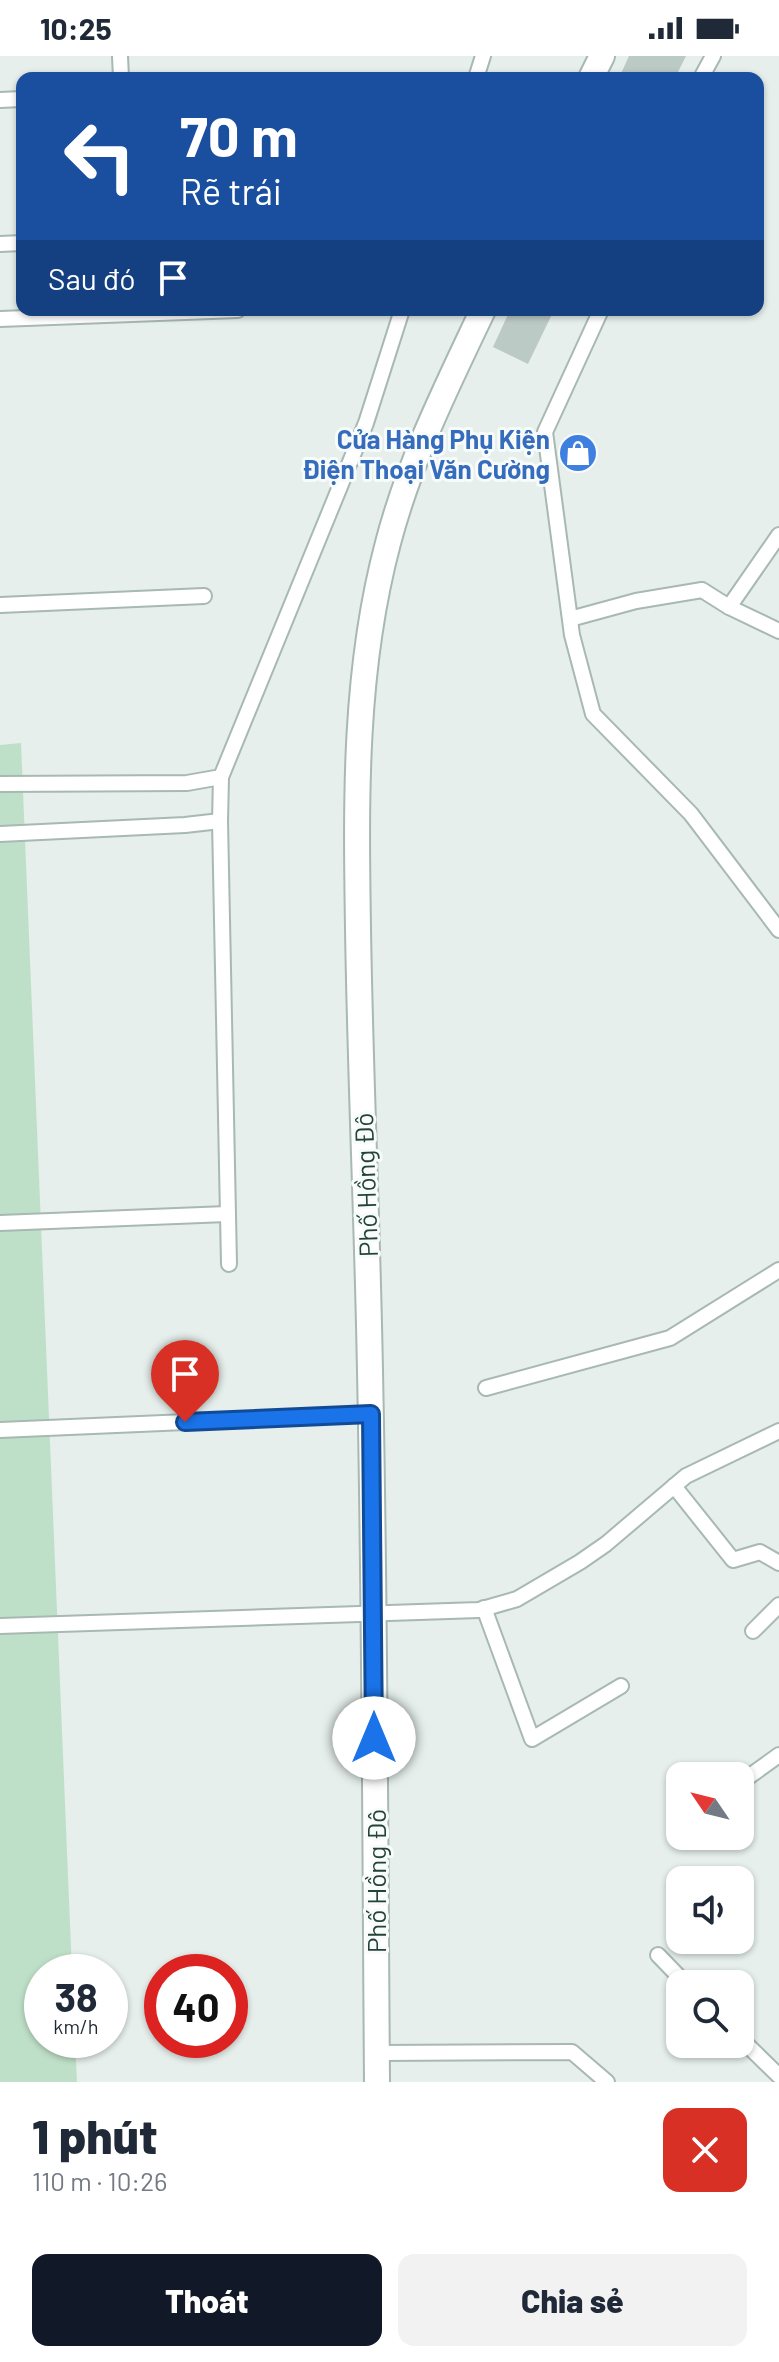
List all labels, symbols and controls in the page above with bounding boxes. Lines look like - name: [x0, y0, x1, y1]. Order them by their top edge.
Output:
- text: 10:25: [40, 10, 112, 46]
- text: 70 m: [180, 101, 298, 168]
- icon: left: [48, 104, 152, 208]
- text: Rẽ trái: [180, 169, 282, 212]
- icon: arrive: [151, 256, 195, 300]
- text: Sau đó: [48, 260, 135, 296]
- place label: Cửa Hàng Phụ Kiện Điện Thoại Văn Cường: [302, 423, 550, 485]
- shop icon: Cửa Hàng Phụ Kiện Điện Thoại Văn Cường: [557, 432, 599, 474]
- street label: Phố Hồng Đô: [347, 1112, 383, 1258]
- pin: [151, 1340, 219, 1422]
- icon: arrive: [163, 1352, 207, 1396]
- position arrow: [332, 1696, 416, 1780]
- north arrow: [666, 1762, 754, 1850]
- map controls: [666, 1762, 754, 2058]
- street label: Phố Hồng Đô: [360, 1809, 391, 1953]
- button: sound: [666, 1866, 754, 1954]
- speed limit sign: 40: [144, 1954, 248, 2058]
- button: search: [666, 1970, 754, 2058]
- text: 38: [54, 1972, 98, 2020]
- text: km/h: [53, 2014, 99, 2038]
- text: 1 phút: [32, 2106, 157, 2164]
- button: close: [663, 2108, 747, 2192]
- text: 110 m · 10:26: [32, 2165, 167, 2196]
- button: Thoát: [32, 2254, 382, 2346]
- button: Chia sẻ: [398, 2254, 747, 2346]

